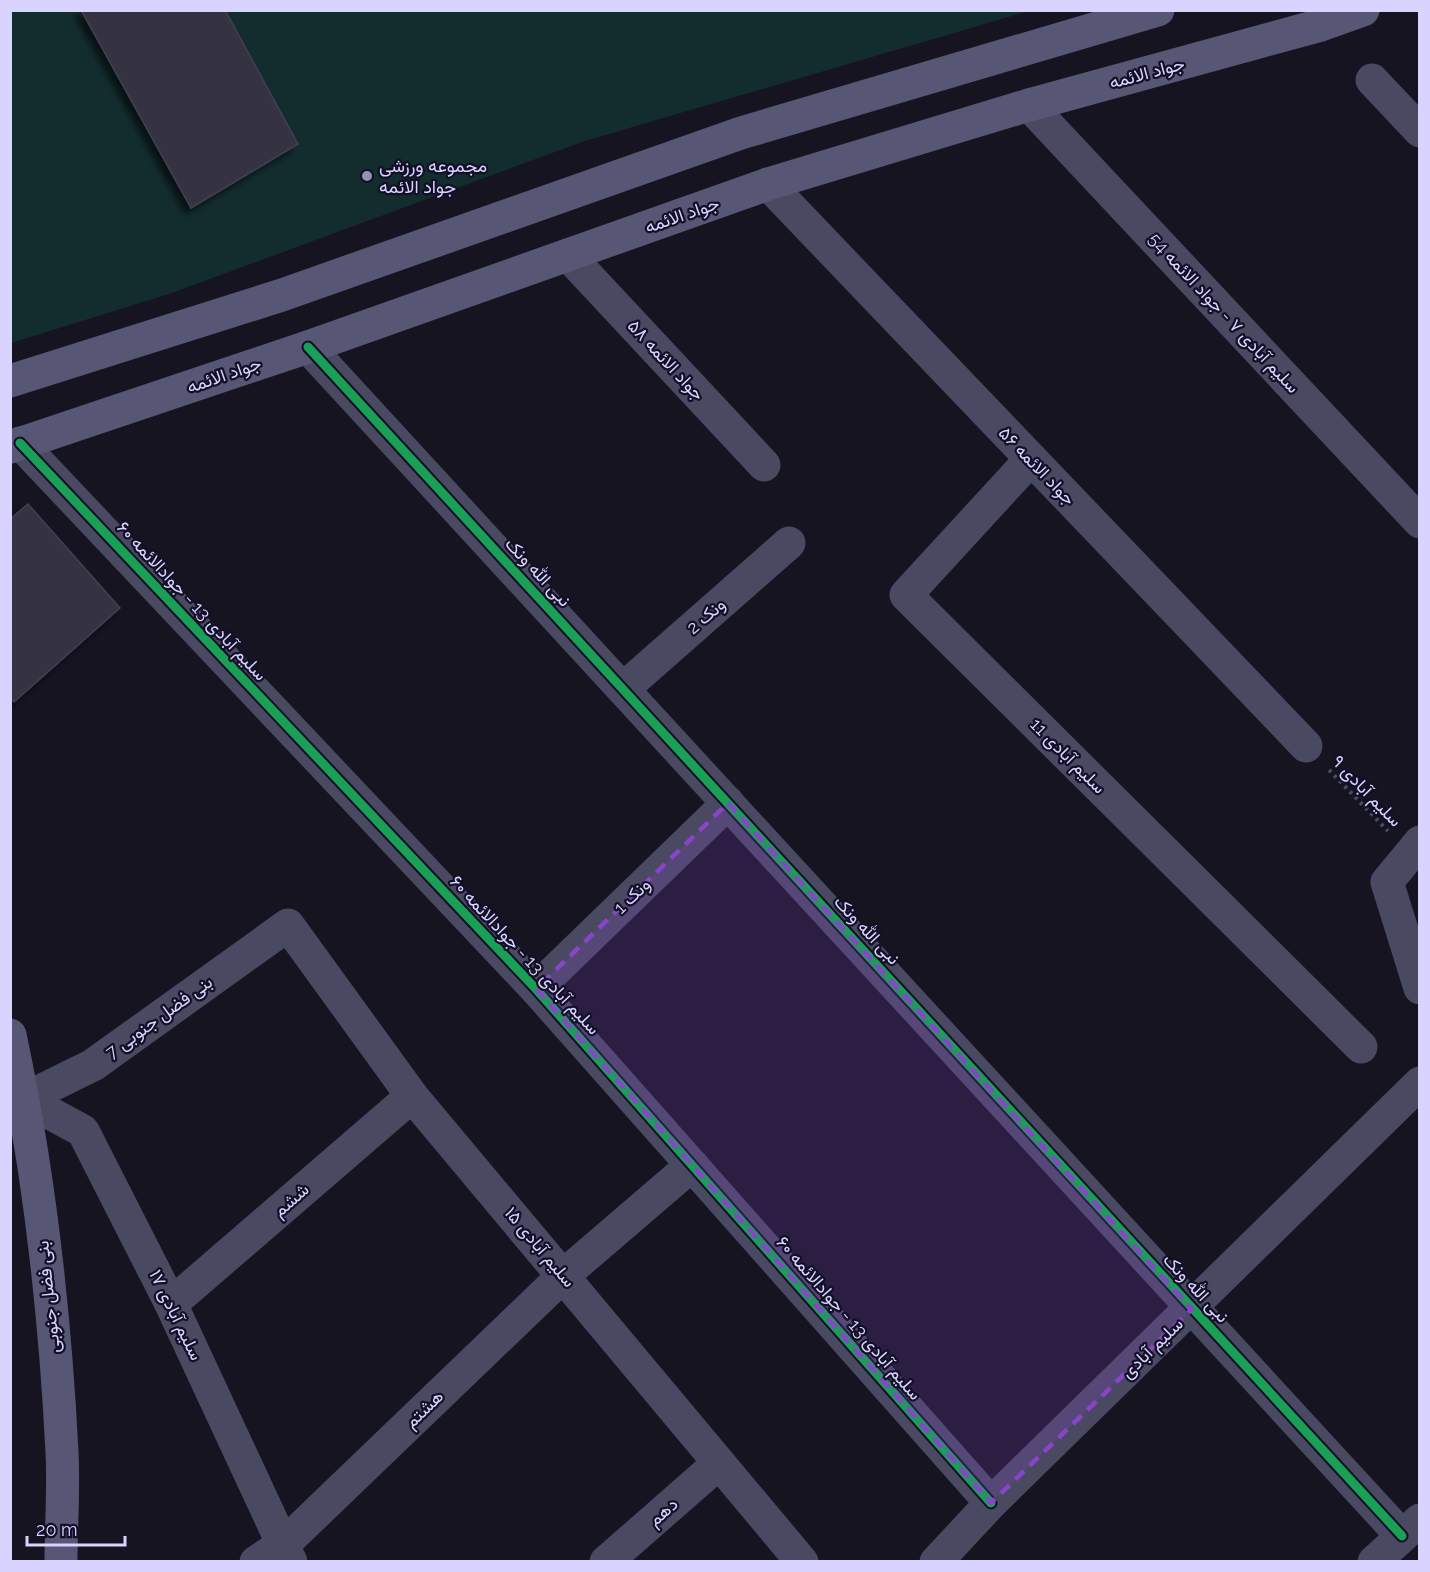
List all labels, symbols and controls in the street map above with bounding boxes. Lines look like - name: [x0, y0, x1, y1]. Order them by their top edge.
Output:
- street label: جواد الائمه: [1107, 52, 1187, 94]
- place label: مجموعه ورزشی جواد الائمه: [379, 155, 487, 198]
- marker: مجموعه ورزشی جواد الائمه: [360, 169, 374, 183]
- street label: جواد الائمه: [642, 192, 722, 238]
- street label: سلیم آبادی ۷ - جواد الائمه 54: [1143, 228, 1304, 398]
- street label: جواد الائمه ۵۸: [623, 315, 709, 405]
- street label: جواد الائمه: [184, 352, 264, 398]
- street label: جواد الائمه ۵۶: [994, 422, 1080, 510]
- street label: سلیم آبادی 13 - جوادالائمه ۶۰: [112, 517, 272, 686]
- street label: نبی الله ونک: [500, 533, 576, 611]
- street label: ونک 2: [682, 593, 730, 639]
- street label: سلیم آبادی 11: [1025, 714, 1110, 799]
- street label: سلیم آبادی ۹: [1327, 751, 1407, 832]
- street label: سلیم آبادی 13 - جوادالائمه ۶۰: [445, 871, 605, 1040]
- street label: ونک 1: [609, 873, 655, 919]
- street label: نبی الله ونک: [829, 891, 905, 969]
- street label: بنی فضل جنوبی 7: [101, 971, 217, 1063]
- street label: ششم: [268, 1178, 314, 1222]
- street label: سلیم آبادی ۱۵: [499, 1202, 580, 1292]
- street label: سلیم آبادی 13 - جوادالائمه ۶۰: [771, 1232, 926, 1405]
- street label: بنی فضل جنوبی: [31, 1240, 65, 1354]
- street label: نبی الله ونک: [1158, 1249, 1234, 1327]
- street label: سلیم آبادی ۱۷: [144, 1266, 207, 1364]
- street label: سلیم آبادی: [1116, 1313, 1188, 1384]
- street label: هشتم: [400, 1385, 449, 1433]
- street label: دهم: [644, 1493, 683, 1532]
- scale bar: [27, 1509, 124, 1547]
- text: 20 m: [36, 1519, 78, 1540]

